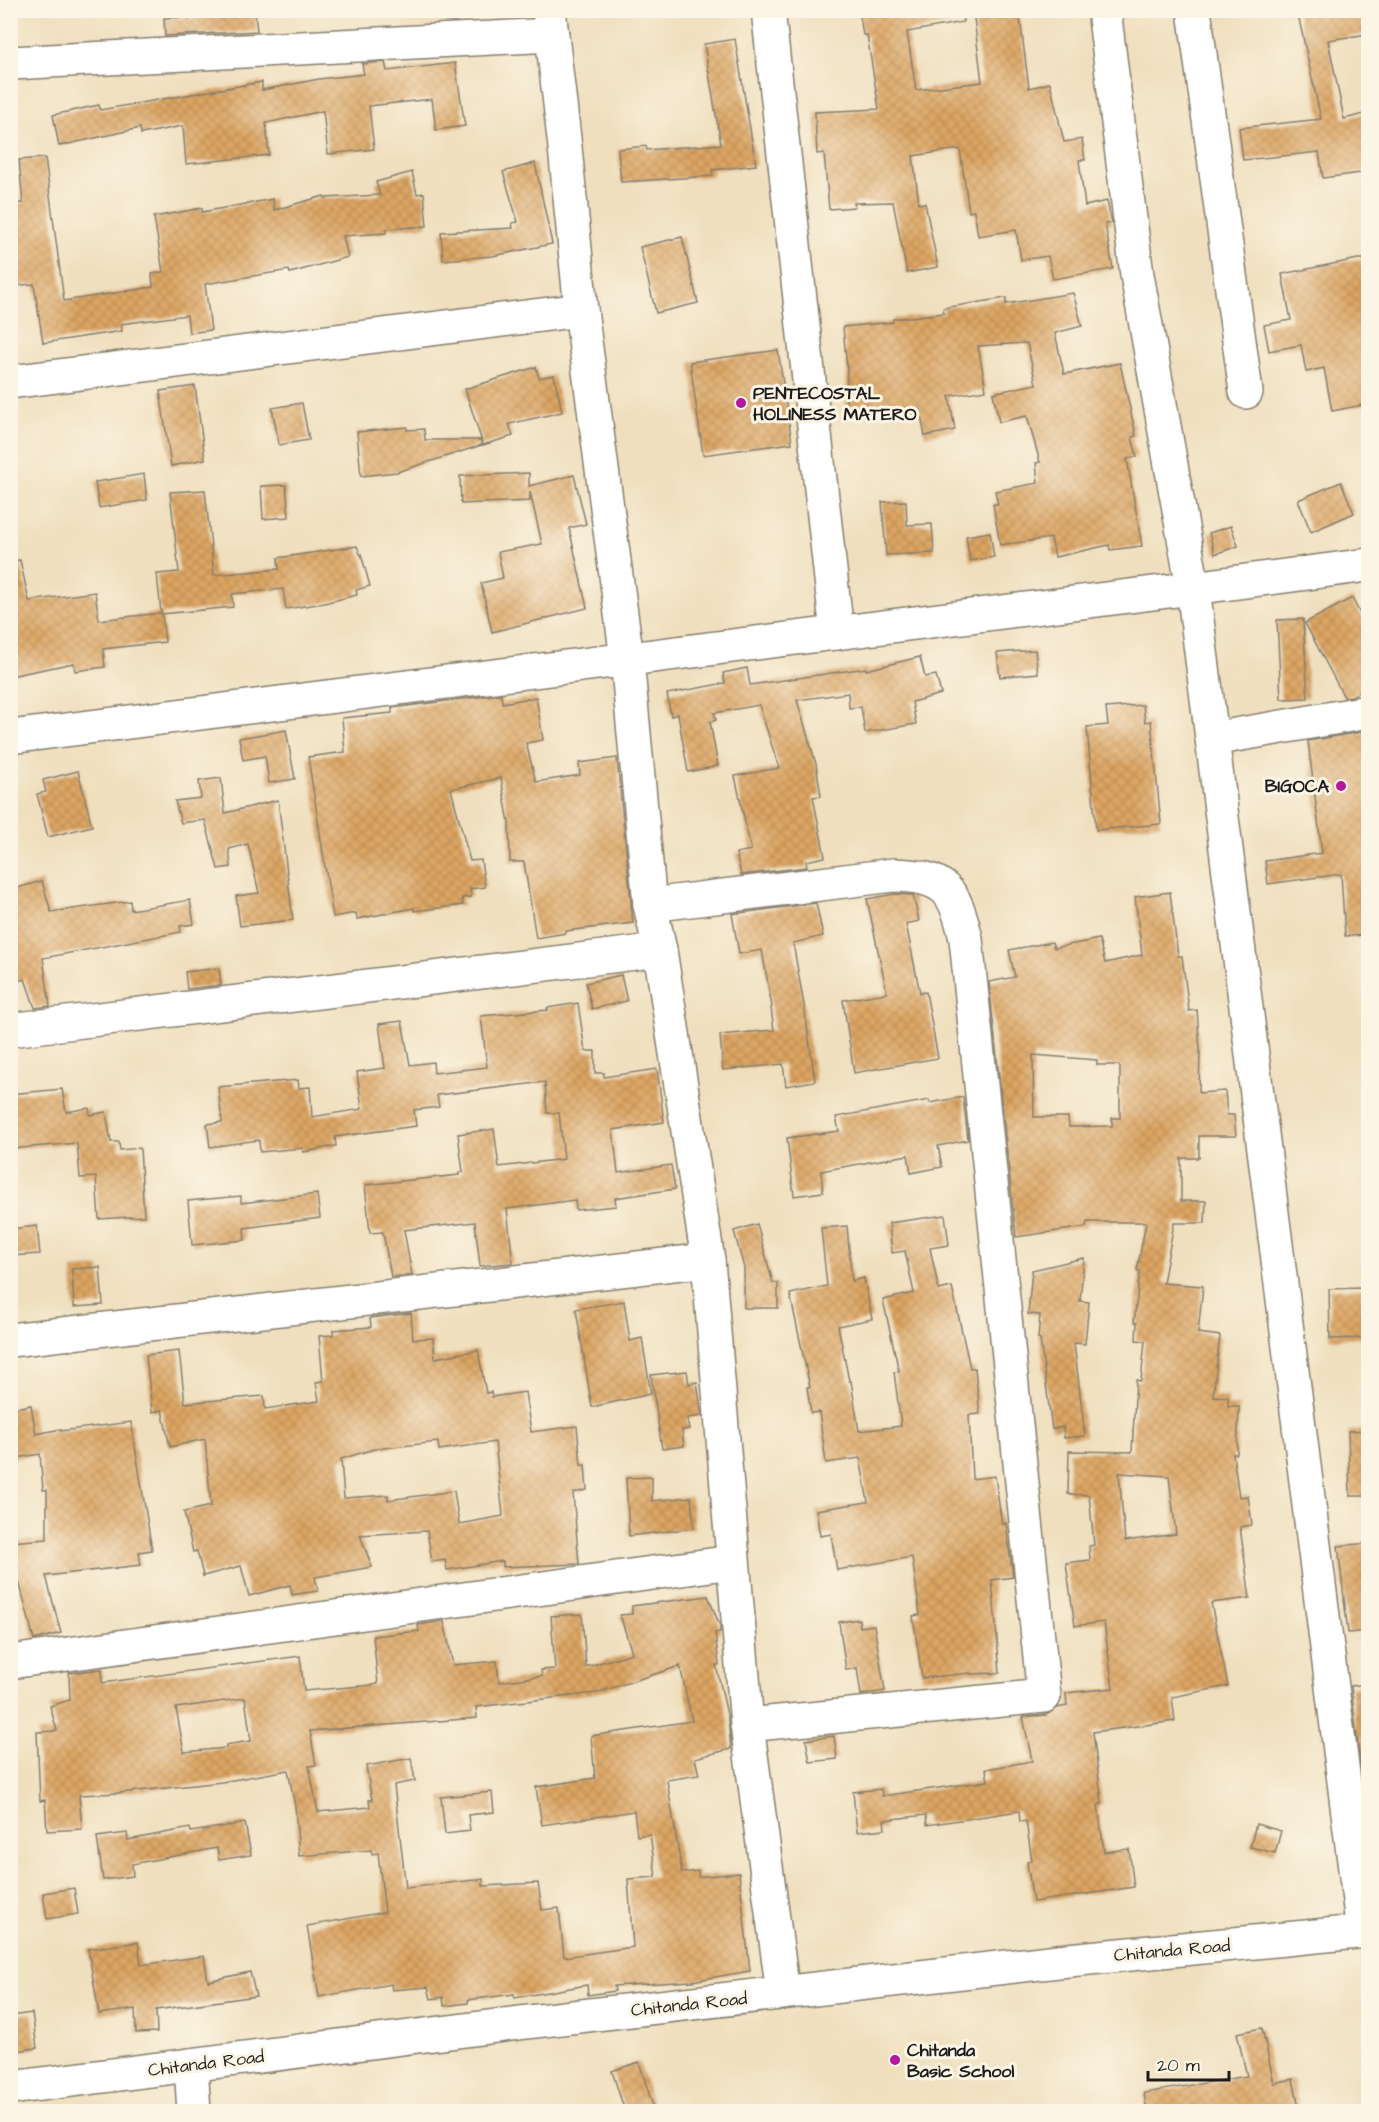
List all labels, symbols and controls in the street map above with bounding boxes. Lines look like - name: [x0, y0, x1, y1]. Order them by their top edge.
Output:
- place label: PENTECOSTAL HOLINESS MATERO: [753, 381, 917, 427]
- marker: PENTECOSTAL HOLINESS MATERO: [734, 396, 748, 410]
- place label: BIGOCA: [1265, 774, 1329, 799]
- marker: BIGOCA: [1334, 779, 1348, 793]
- street label: Chitanda Road: [1113, 1933, 1231, 1968]
- street label: Chitanda Road: [630, 1986, 748, 2023]
- place label: Chitanda Basic School: [907, 2038, 1014, 2084]
- street label: Chitanda Road: [147, 2044, 266, 2083]
- scale bar: [1148, 2044, 1229, 2082]
- marker: Chitanda Basic School: [888, 2053, 902, 2067]
- text: 20 m: [1157, 2053, 1200, 2078]

